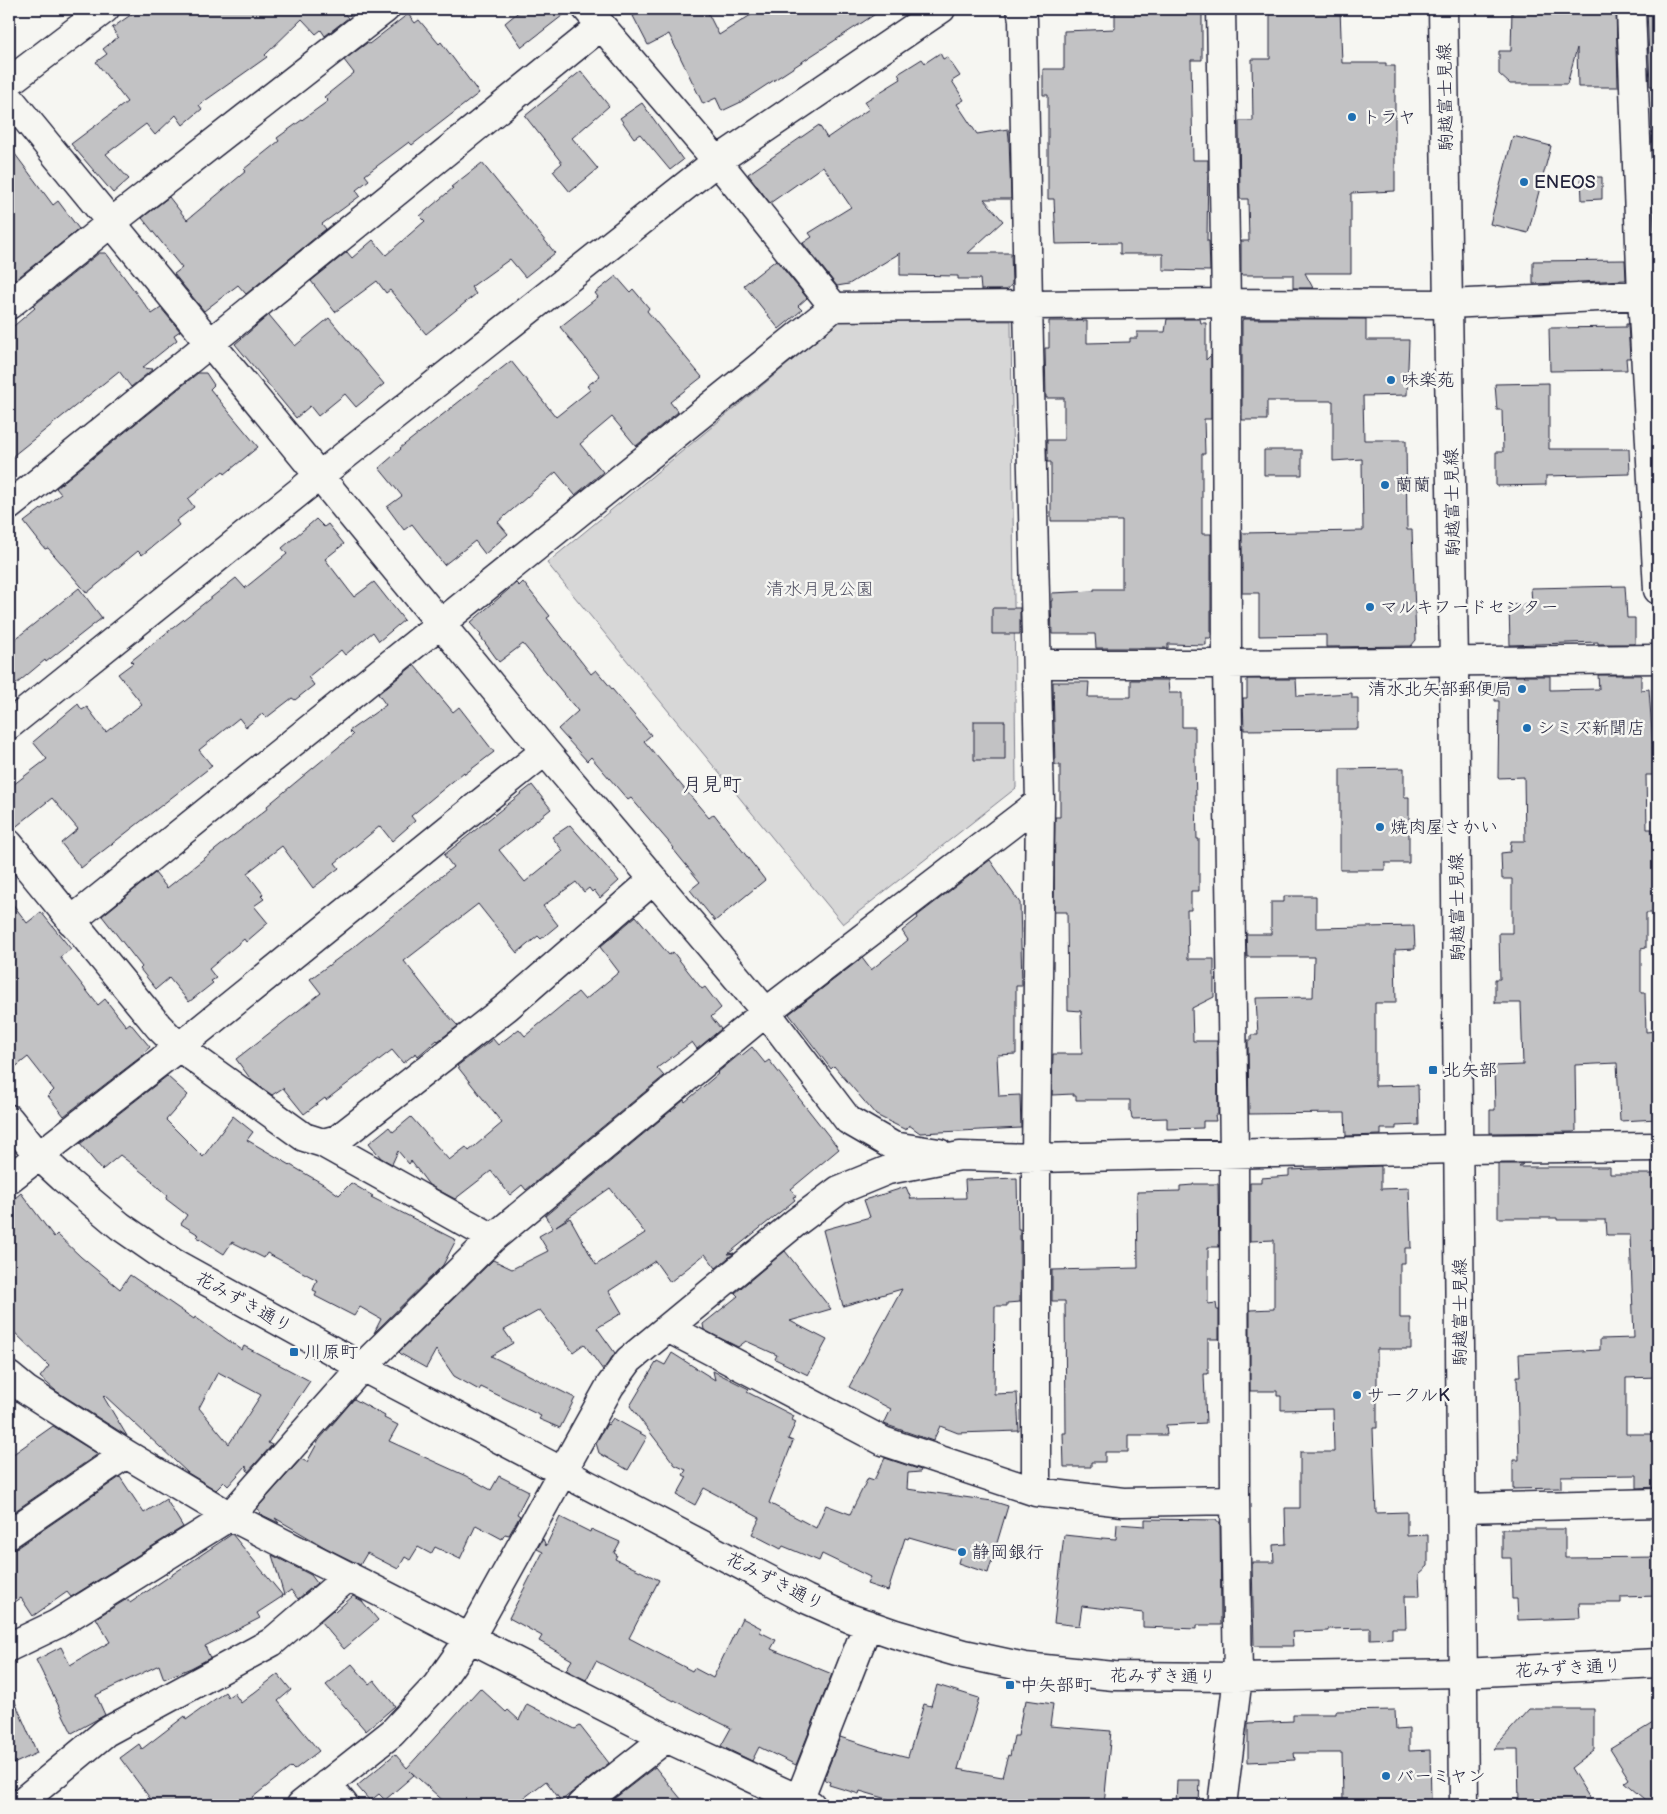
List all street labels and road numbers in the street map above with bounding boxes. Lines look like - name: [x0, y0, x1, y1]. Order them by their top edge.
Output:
- street label: 駒越富士見線: [1434, 43, 1457, 151]
- street label: 駒越富士見線: [1441, 448, 1464, 556]
- street label: 駒越富士見線: [1446, 853, 1469, 961]
- street label: 駒越富士見線: [1450, 1258, 1471, 1366]
- street label: 花みずき通り: [192, 1267, 296, 1338]
- street label: 花みずき通り: [722, 1548, 827, 1615]
- street label: 花みずき通り: [1514, 1655, 1622, 1682]
- street label: 花みずき通り: [1109, 1665, 1217, 1688]

